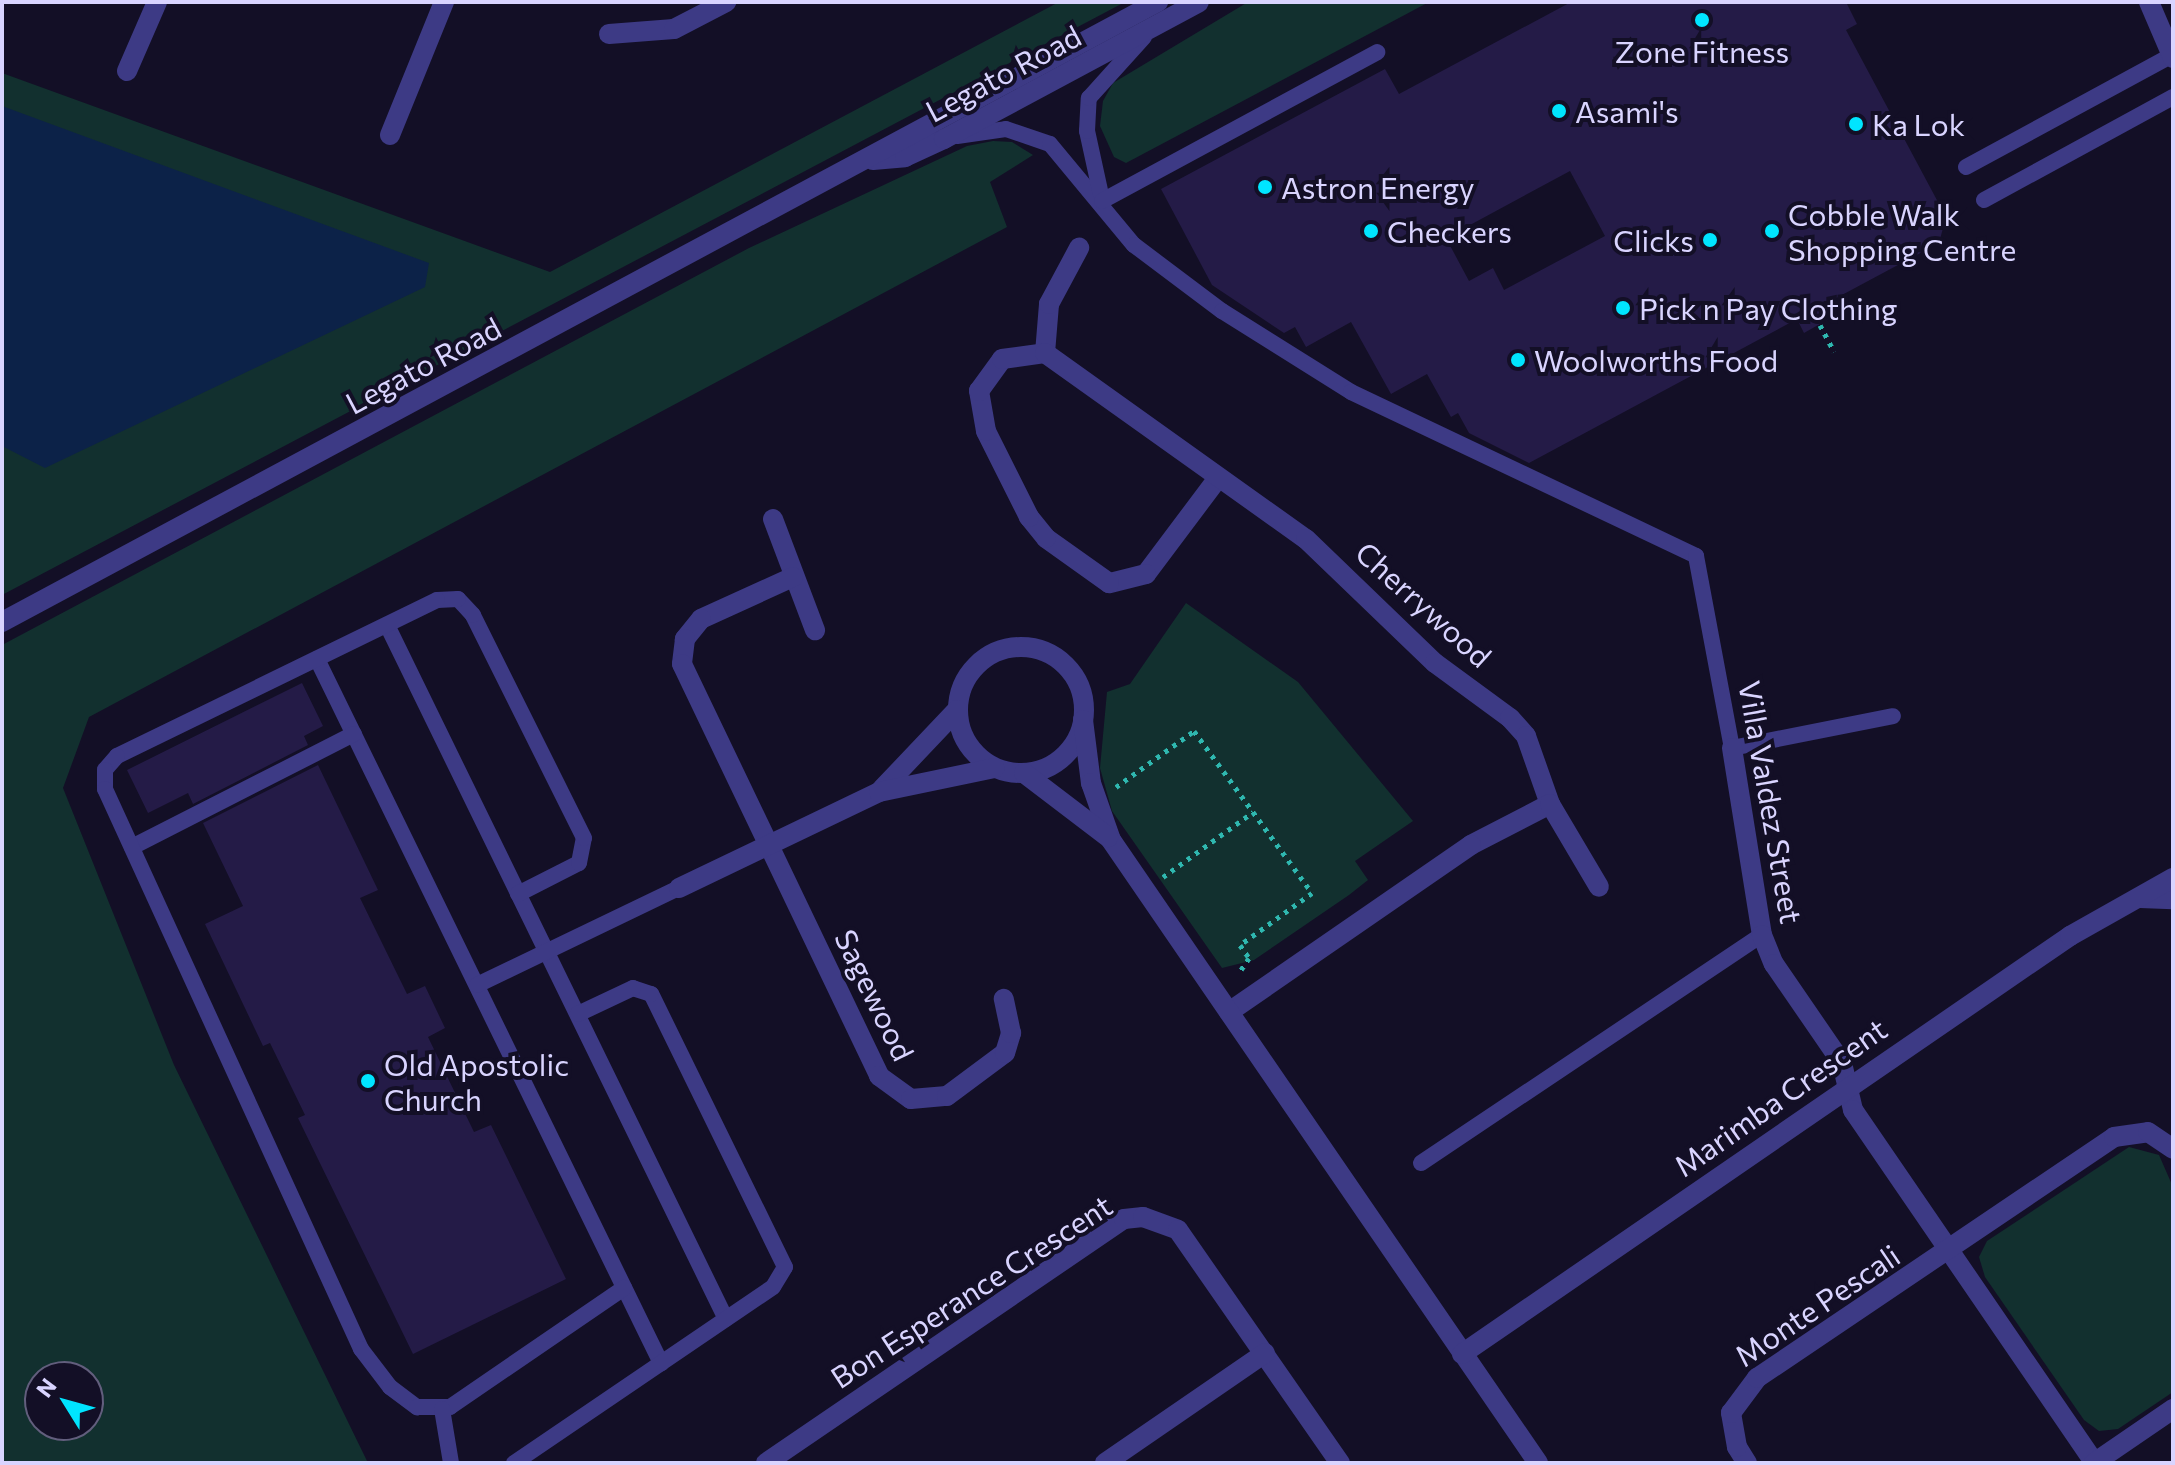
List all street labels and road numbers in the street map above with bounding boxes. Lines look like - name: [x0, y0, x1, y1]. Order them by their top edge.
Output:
- street label: Legato Road: [919, 17, 1087, 129]
- street label: Legato Road: [339, 309, 507, 421]
- street label: Cherrywood: [1349, 534, 1499, 674]
- street label: Villa Valdez Street: [1732, 678, 1810, 926]
- street label: Sagewood: [828, 924, 922, 1066]
- street label: Marimba Crescent: [1667, 1010, 1893, 1184]
- street label: Bon Esperance Crescent: [824, 1187, 1118, 1395]
- street label: Monte Pescali: [1728, 1237, 1906, 1373]

